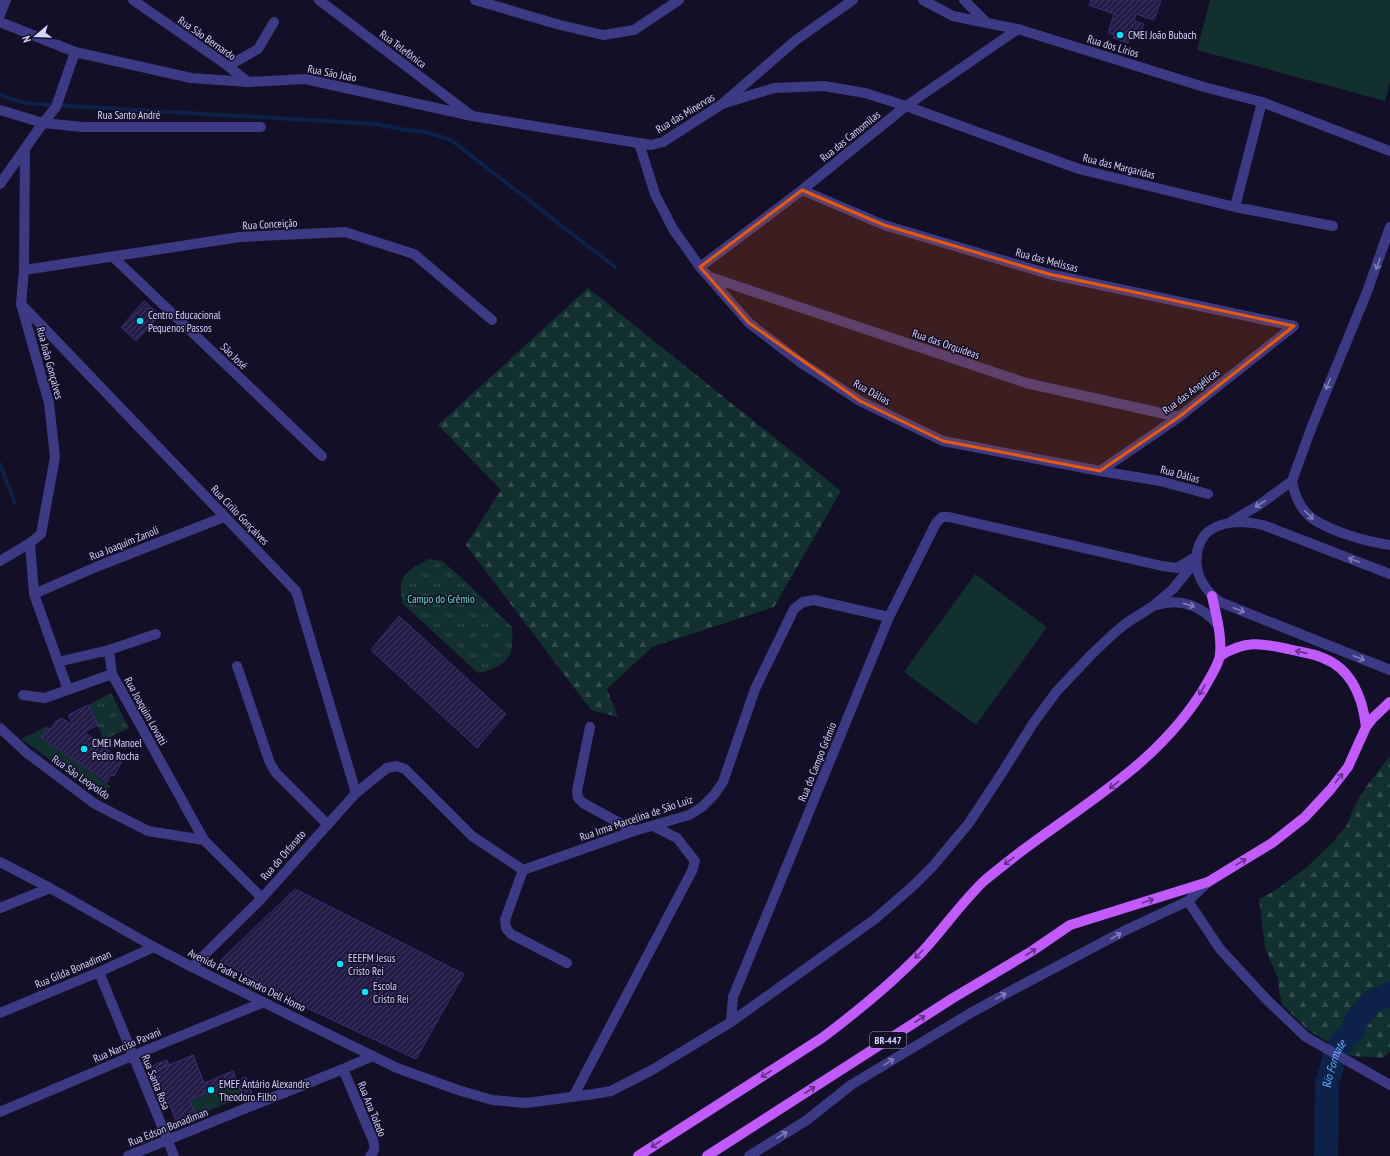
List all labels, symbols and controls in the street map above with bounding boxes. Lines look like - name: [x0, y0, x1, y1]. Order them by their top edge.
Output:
- street label: Rua São Bernardo: [175, 13, 239, 63]
- north arrow: [16, 16, 56, 56]
- street label: Rua Telefônica: [377, 27, 429, 71]
- place label: CMEI João Bubach: [1128, 28, 1197, 42]
- marker: CMEI João Bubach: [1115, 30, 1125, 40]
- street label: Rua dos Lírios: [1086, 32, 1141, 61]
- text: N: [19, 34, 34, 44]
- street label: Rua São João: [306, 61, 358, 85]
- street label: Rua das Minervas: [653, 90, 717, 136]
- street label: Rua das Camomilas: [817, 107, 883, 165]
- street label: Rua Santo André: [98, 108, 161, 122]
- street label: Rua das Margaridas: [1081, 150, 1157, 182]
- street label: Rua Conceição: [242, 216, 298, 232]
- street label: Rua das Melissas: [1014, 245, 1080, 275]
- one-way arrow: [1373, 258, 1381, 270]
- place label: Centro Educacional Pequenos Passos: [148, 308, 221, 335]
- marker: Centro Educacional Pequenos Passos: [135, 316, 145, 326]
- street label: Rua João Gonçalves: [34, 325, 66, 401]
- street label: Rua das Orquídeas: [910, 326, 982, 362]
- street label: São José: [218, 340, 251, 372]
- street label: Rua das Angélicas: [1160, 365, 1223, 417]
- street label: Rua Dálias: [851, 376, 893, 408]
- one-way arrow: [1324, 378, 1332, 390]
- street label: Rua Dálias: [1159, 462, 1201, 486]
- street label: Rua Cirilo Gonçalves: [208, 482, 272, 548]
- one-way arrow: [1255, 500, 1266, 509]
- one-way arrow: [1304, 510, 1314, 520]
- street label: Rua Joaquim Zanoli: [87, 523, 161, 563]
- one-way arrow: [1348, 555, 1360, 563]
- park label: Campo do Grêmio: [407, 592, 475, 606]
- one-way arrow: [1182, 602, 1195, 609]
- one-way arrow: [1232, 606, 1244, 614]
- one-way arrow: [1295, 648, 1308, 655]
- one-way arrow: [1353, 655, 1365, 662]
- street label: Rua Joaquim Lovatti: [121, 674, 171, 748]
- one-way arrow: [1198, 684, 1206, 696]
- street label: Rua do Campo Grêmio: [795, 720, 839, 804]
- place label: CMEI Manoel Pedro Rocha: [92, 736, 142, 763]
- marker: CMEI Manoel Pedro Rocha: [79, 744, 89, 754]
- street label: Rua São Leopoldo: [49, 752, 113, 802]
- one-way arrow: [1335, 773, 1344, 784]
- one-way arrow: [1109, 781, 1120, 789]
- street label: Rua Irma Marcelina de São Luiz: [578, 792, 694, 844]
- street label: Rua do Orfanato: [257, 827, 309, 883]
- one-way arrow: [1003, 857, 1014, 865]
- one-way arrow: [1235, 857, 1247, 865]
- one-way arrow: [1141, 897, 1153, 905]
- one-way arrow: [1110, 931, 1122, 939]
- street label: Avenida Padre Leandro Dell Homo: [186, 945, 308, 1015]
- street label: Rua Gilda Bonadiman: [33, 947, 113, 991]
- one-way arrow: [1025, 948, 1036, 956]
- one-way arrow: [914, 949, 924, 959]
- place label: EEEFM Jesus Cristo Rei: [348, 951, 396, 978]
- marker: EEEFM Jesus Cristo Rei: [335, 959, 345, 969]
- place label: Escola Cristo Rei: [373, 979, 409, 1006]
- marker: Escola Cristo Rei: [360, 987, 370, 997]
- one-way arrow: [995, 992, 1007, 1000]
- one-way arrow: [914, 1015, 926, 1023]
- street label: Rua Narciso Pavani: [91, 1024, 163, 1066]
- road number: BR-447: [870, 1032, 906, 1048]
- water label: Rio Formate: [1319, 1035, 1349, 1088]
- street label: Rua Santa Rosa: [139, 1052, 173, 1112]
- one-way arrow: [883, 1058, 894, 1066]
- one-way arrow: [761, 1070, 772, 1078]
- place label: EMEF Antário Alexandre Theodoro Filho: [219, 1077, 310, 1104]
- street label: Rua Ana Toledo: [355, 1079, 389, 1139]
- marker: EMEF Antário Alexandre Theodoro Filho: [206, 1085, 216, 1095]
- one-way arrow: [804, 1085, 816, 1093]
- street label: Rua Edson Bonadiman: [126, 1105, 210, 1149]
- one-way arrow: [776, 1131, 788, 1139]
- one-way arrow: [651, 1140, 662, 1148]

